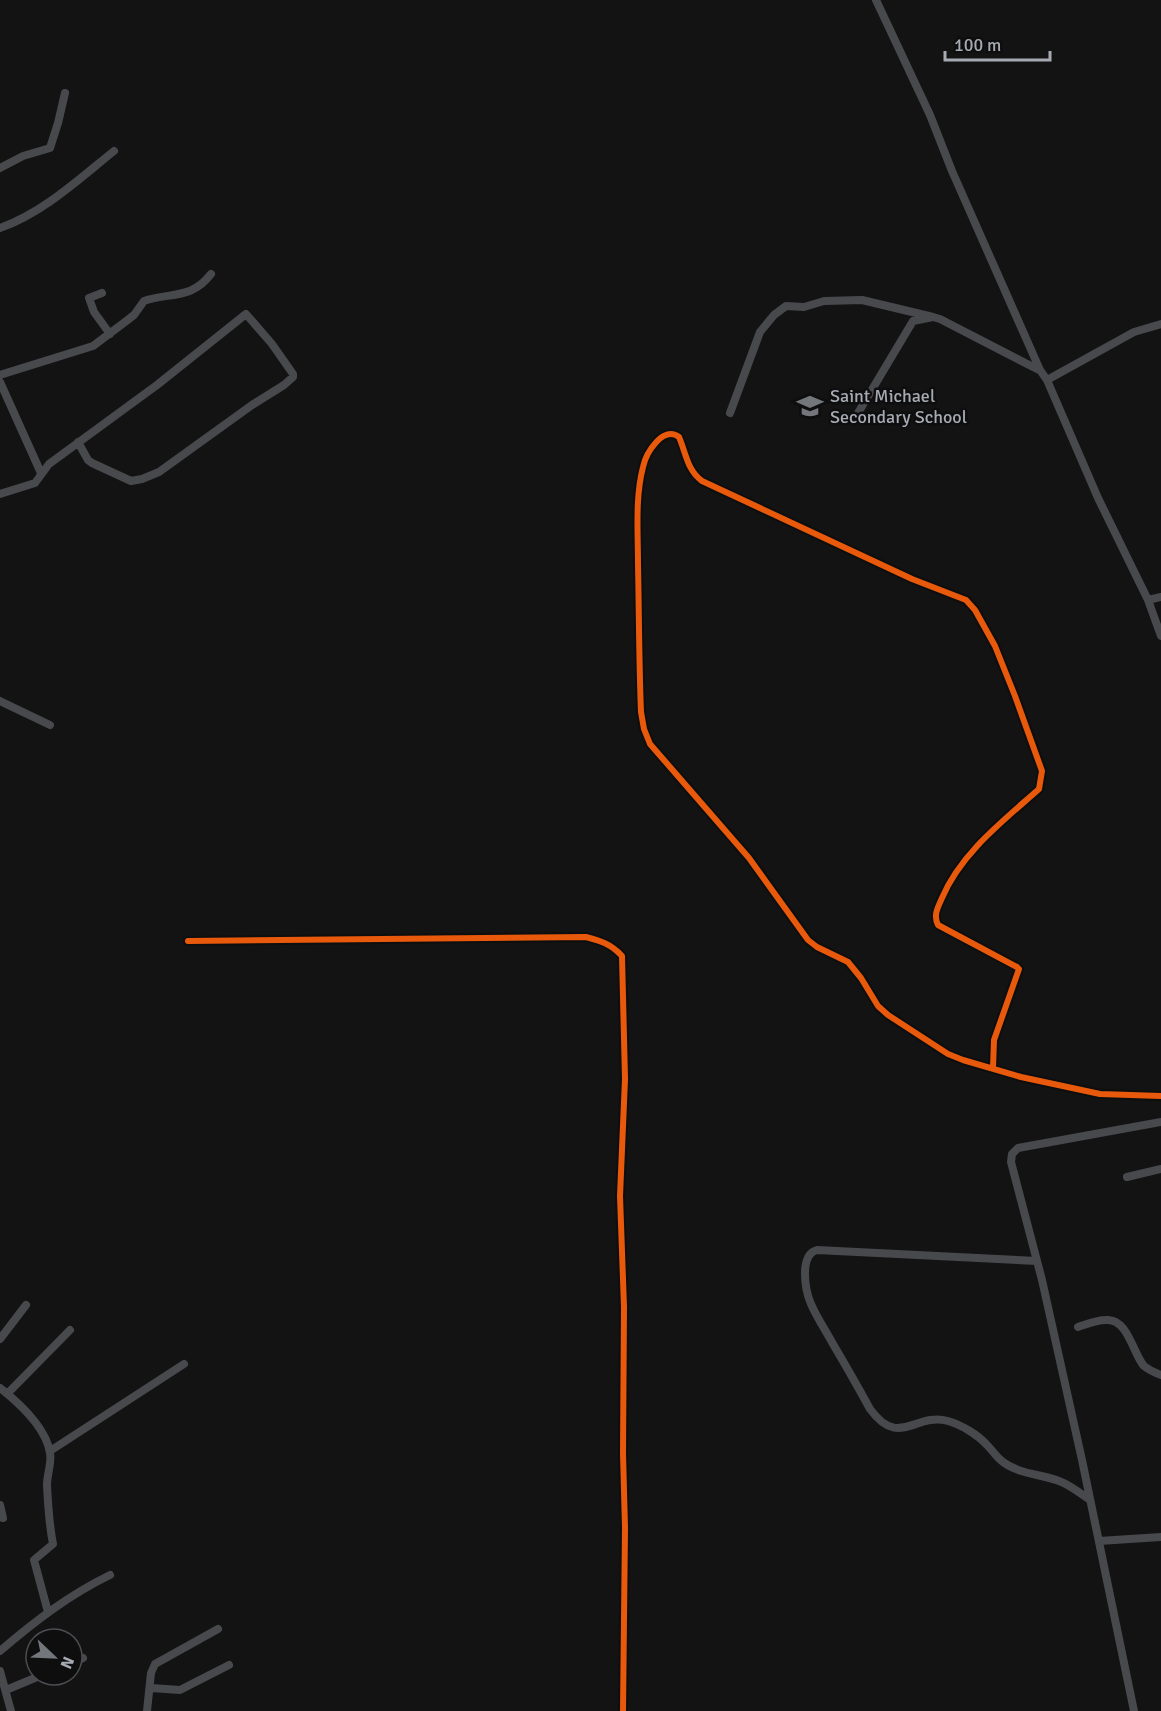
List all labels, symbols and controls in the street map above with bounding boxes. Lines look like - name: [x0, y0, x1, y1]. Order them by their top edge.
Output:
- scale bar: [945, 24, 1050, 62]
- text: 100 m: [954, 34, 1001, 56]
- place label: Saint Michael Secondary School: [830, 385, 967, 428]
- school or university icon: Saint Michael Secondary School: [795, 391, 825, 421]
- north arrow: [24, 1627, 84, 1687]
- text: N: [56, 1653, 78, 1672]

